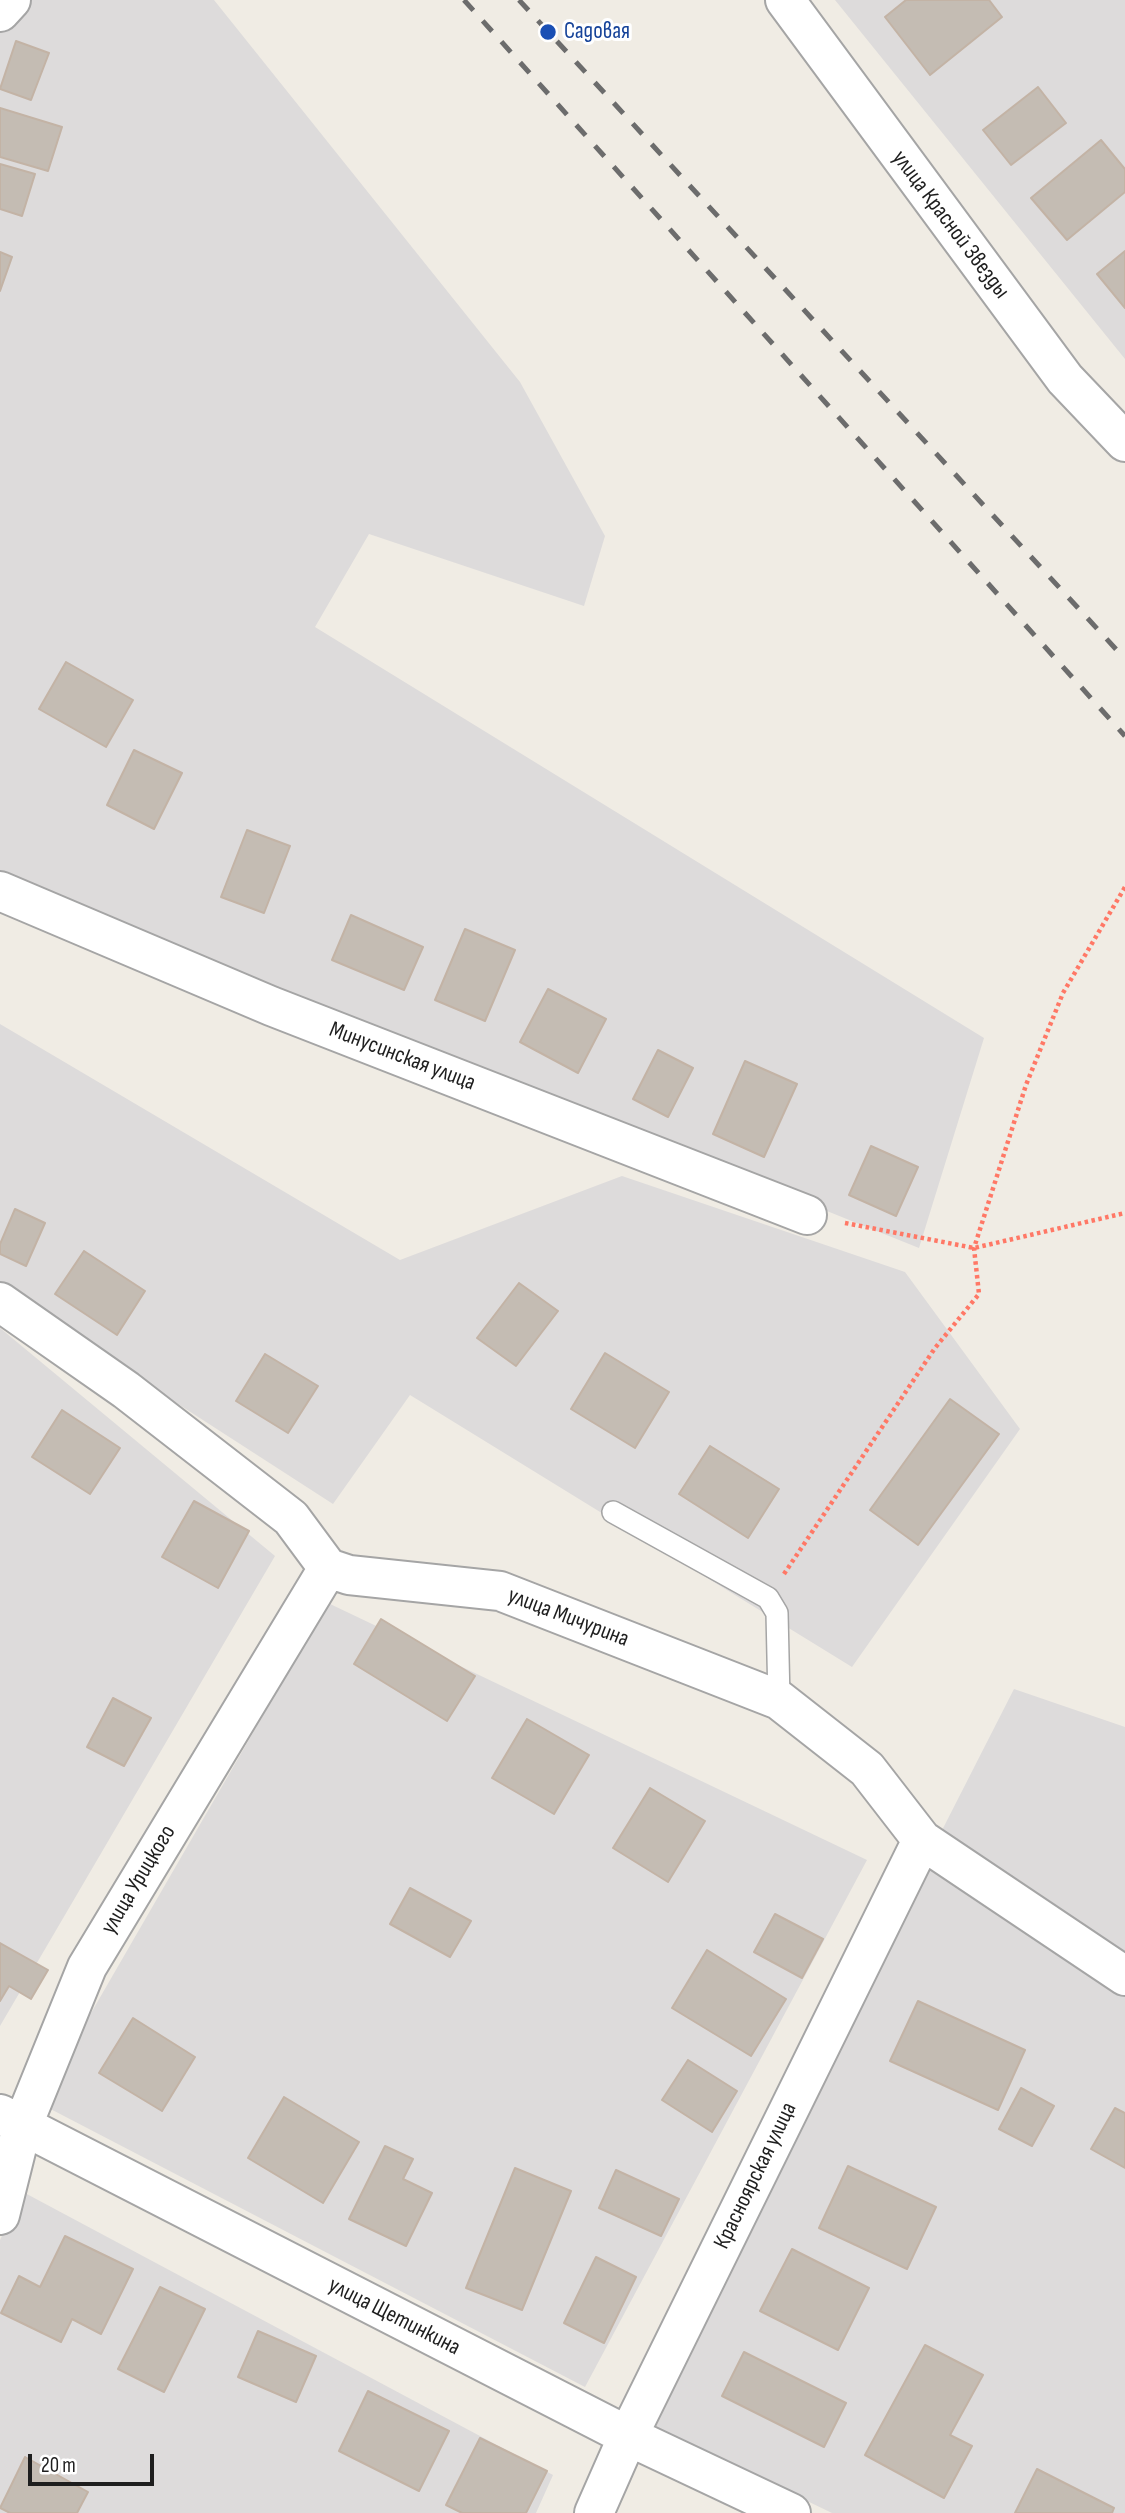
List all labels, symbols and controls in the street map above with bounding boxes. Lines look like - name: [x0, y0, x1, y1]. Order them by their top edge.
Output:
- place label: Садовая: [564, 18, 630, 46]
- marker: Садовая: [538, 22, 558, 42]
- street label: улица Красной Звезды: [885, 145, 1015, 305]
- street label: Минусинская улица: [325, 1016, 479, 1098]
- street label: улица Мичурина: [504, 1582, 632, 1654]
- street label: улица Урицкого: [96, 1821, 182, 1939]
- street label: Красноярская улица: [709, 2098, 803, 2254]
- street label: улица Щетинкина: [323, 2272, 465, 2362]
- scale bar: [32, 2440, 158, 2484]
- text: 20 m: [41, 2453, 76, 2478]

